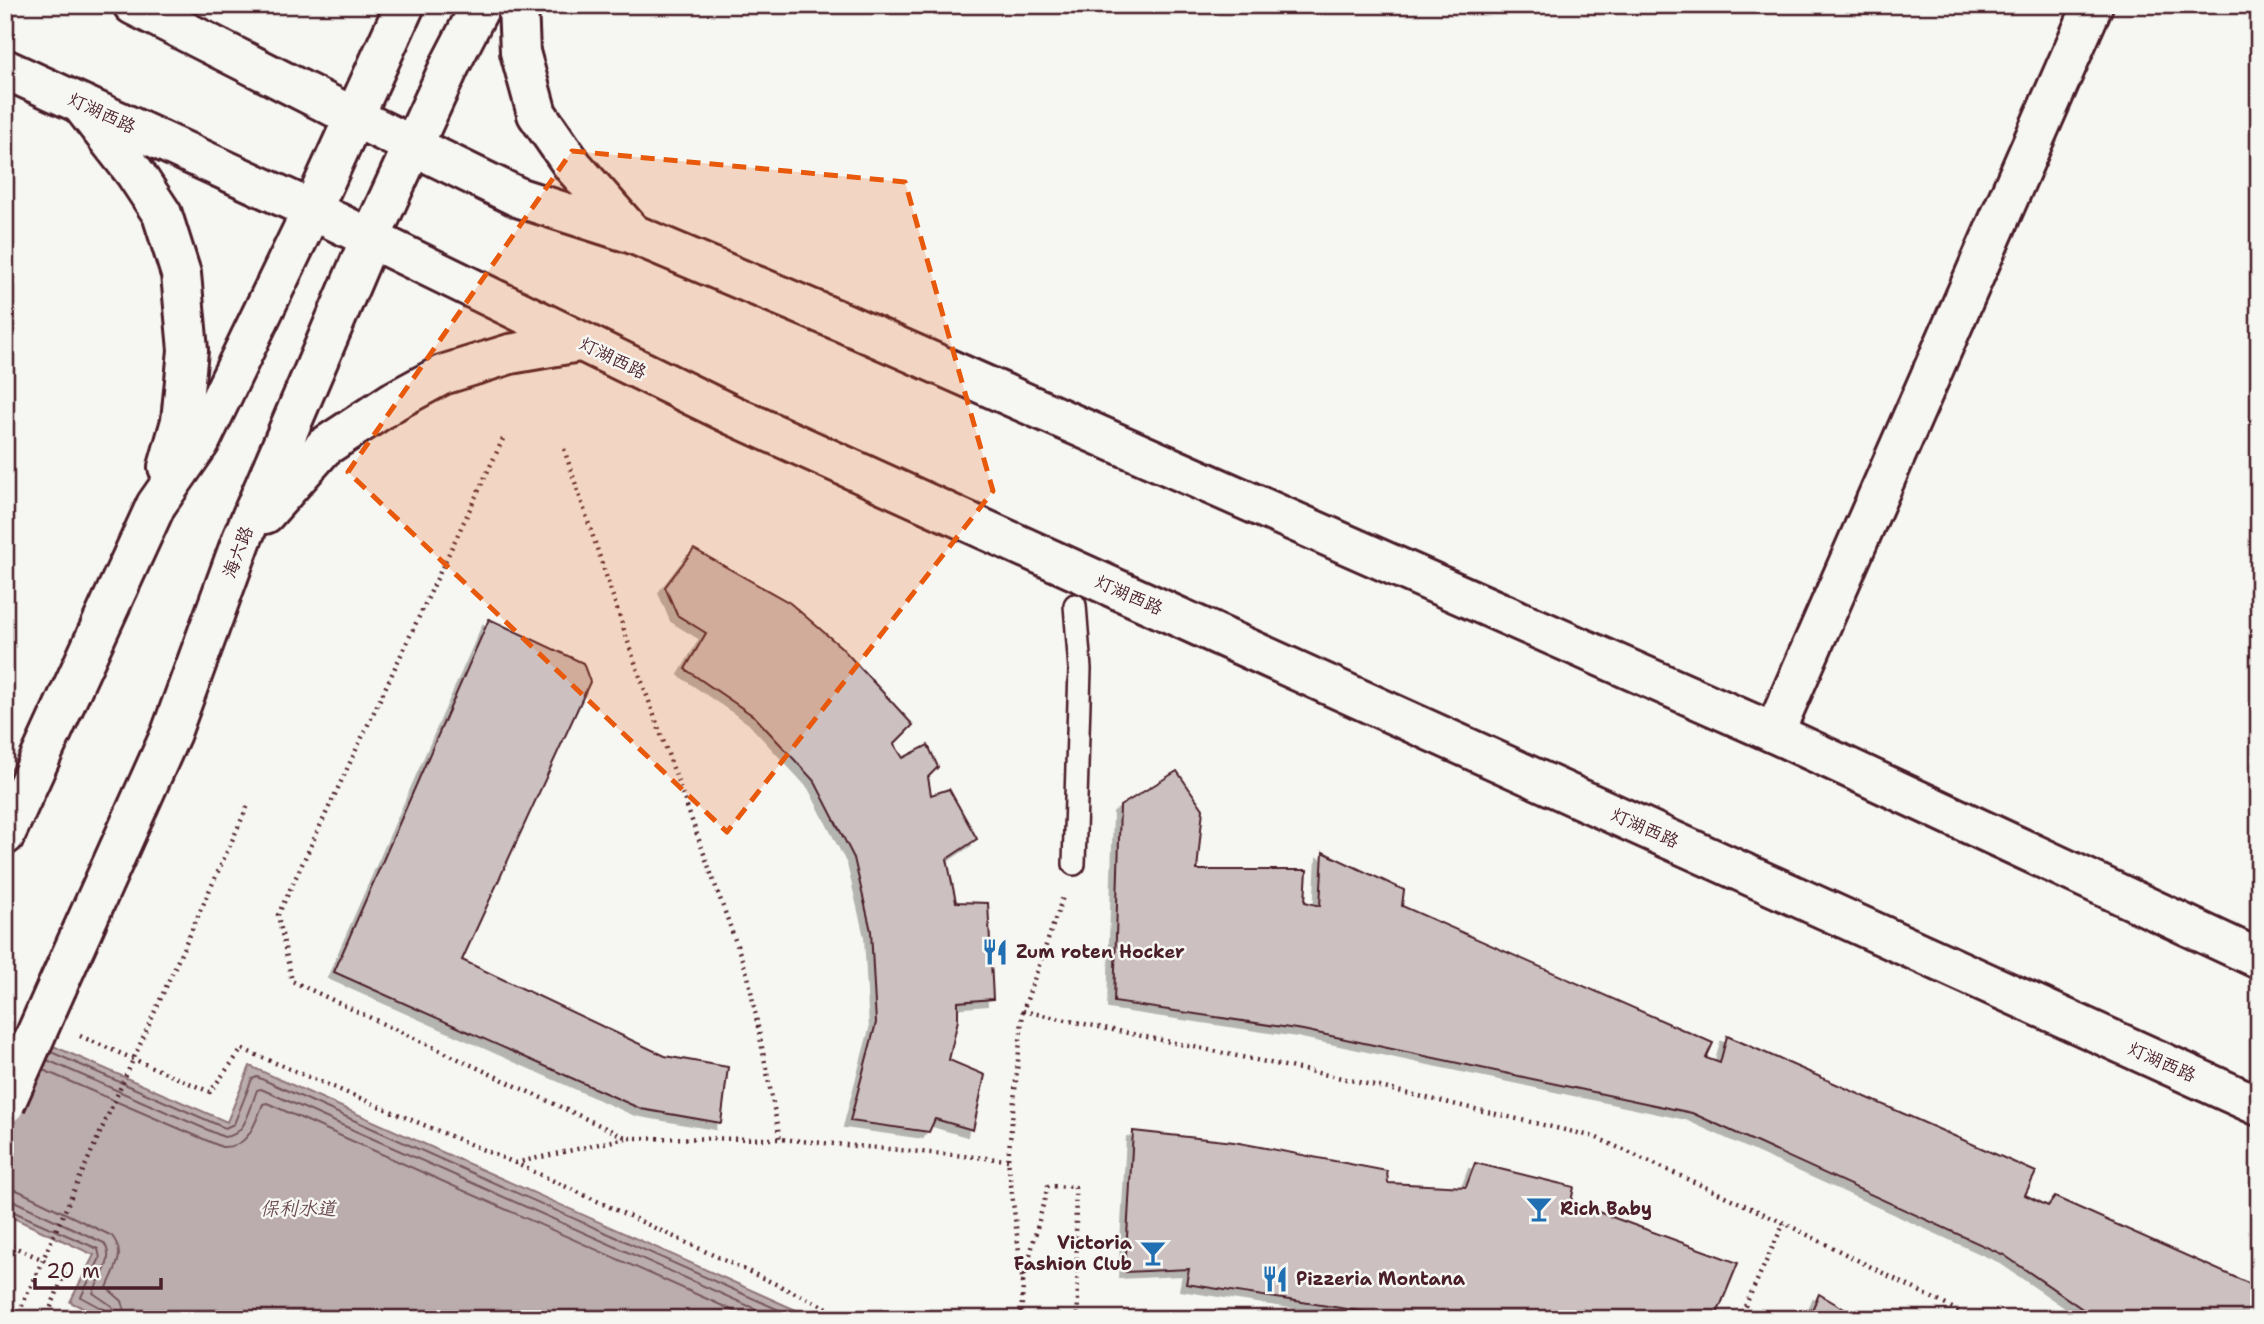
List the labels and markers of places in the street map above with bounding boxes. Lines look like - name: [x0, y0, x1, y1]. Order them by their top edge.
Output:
- restaurant icon: Zum roten Hocker: [980, 937, 1010, 967]
- place label: Zum roten Hocker: [1016, 940, 1185, 964]
- bar icon: Rich Baby: [1524, 1194, 1554, 1224]
- place label: Rich Baby: [1560, 1197, 1652, 1221]
- place label: Victoria Fashion Club: [1014, 1231, 1133, 1276]
- bar icon: Victoria Fashion Club: [1138, 1238, 1168, 1268]
- restaurant icon: Pizzeria Montana: [1260, 1264, 1290, 1294]
- place label: Pizzeria Montana: [1296, 1267, 1466, 1291]

